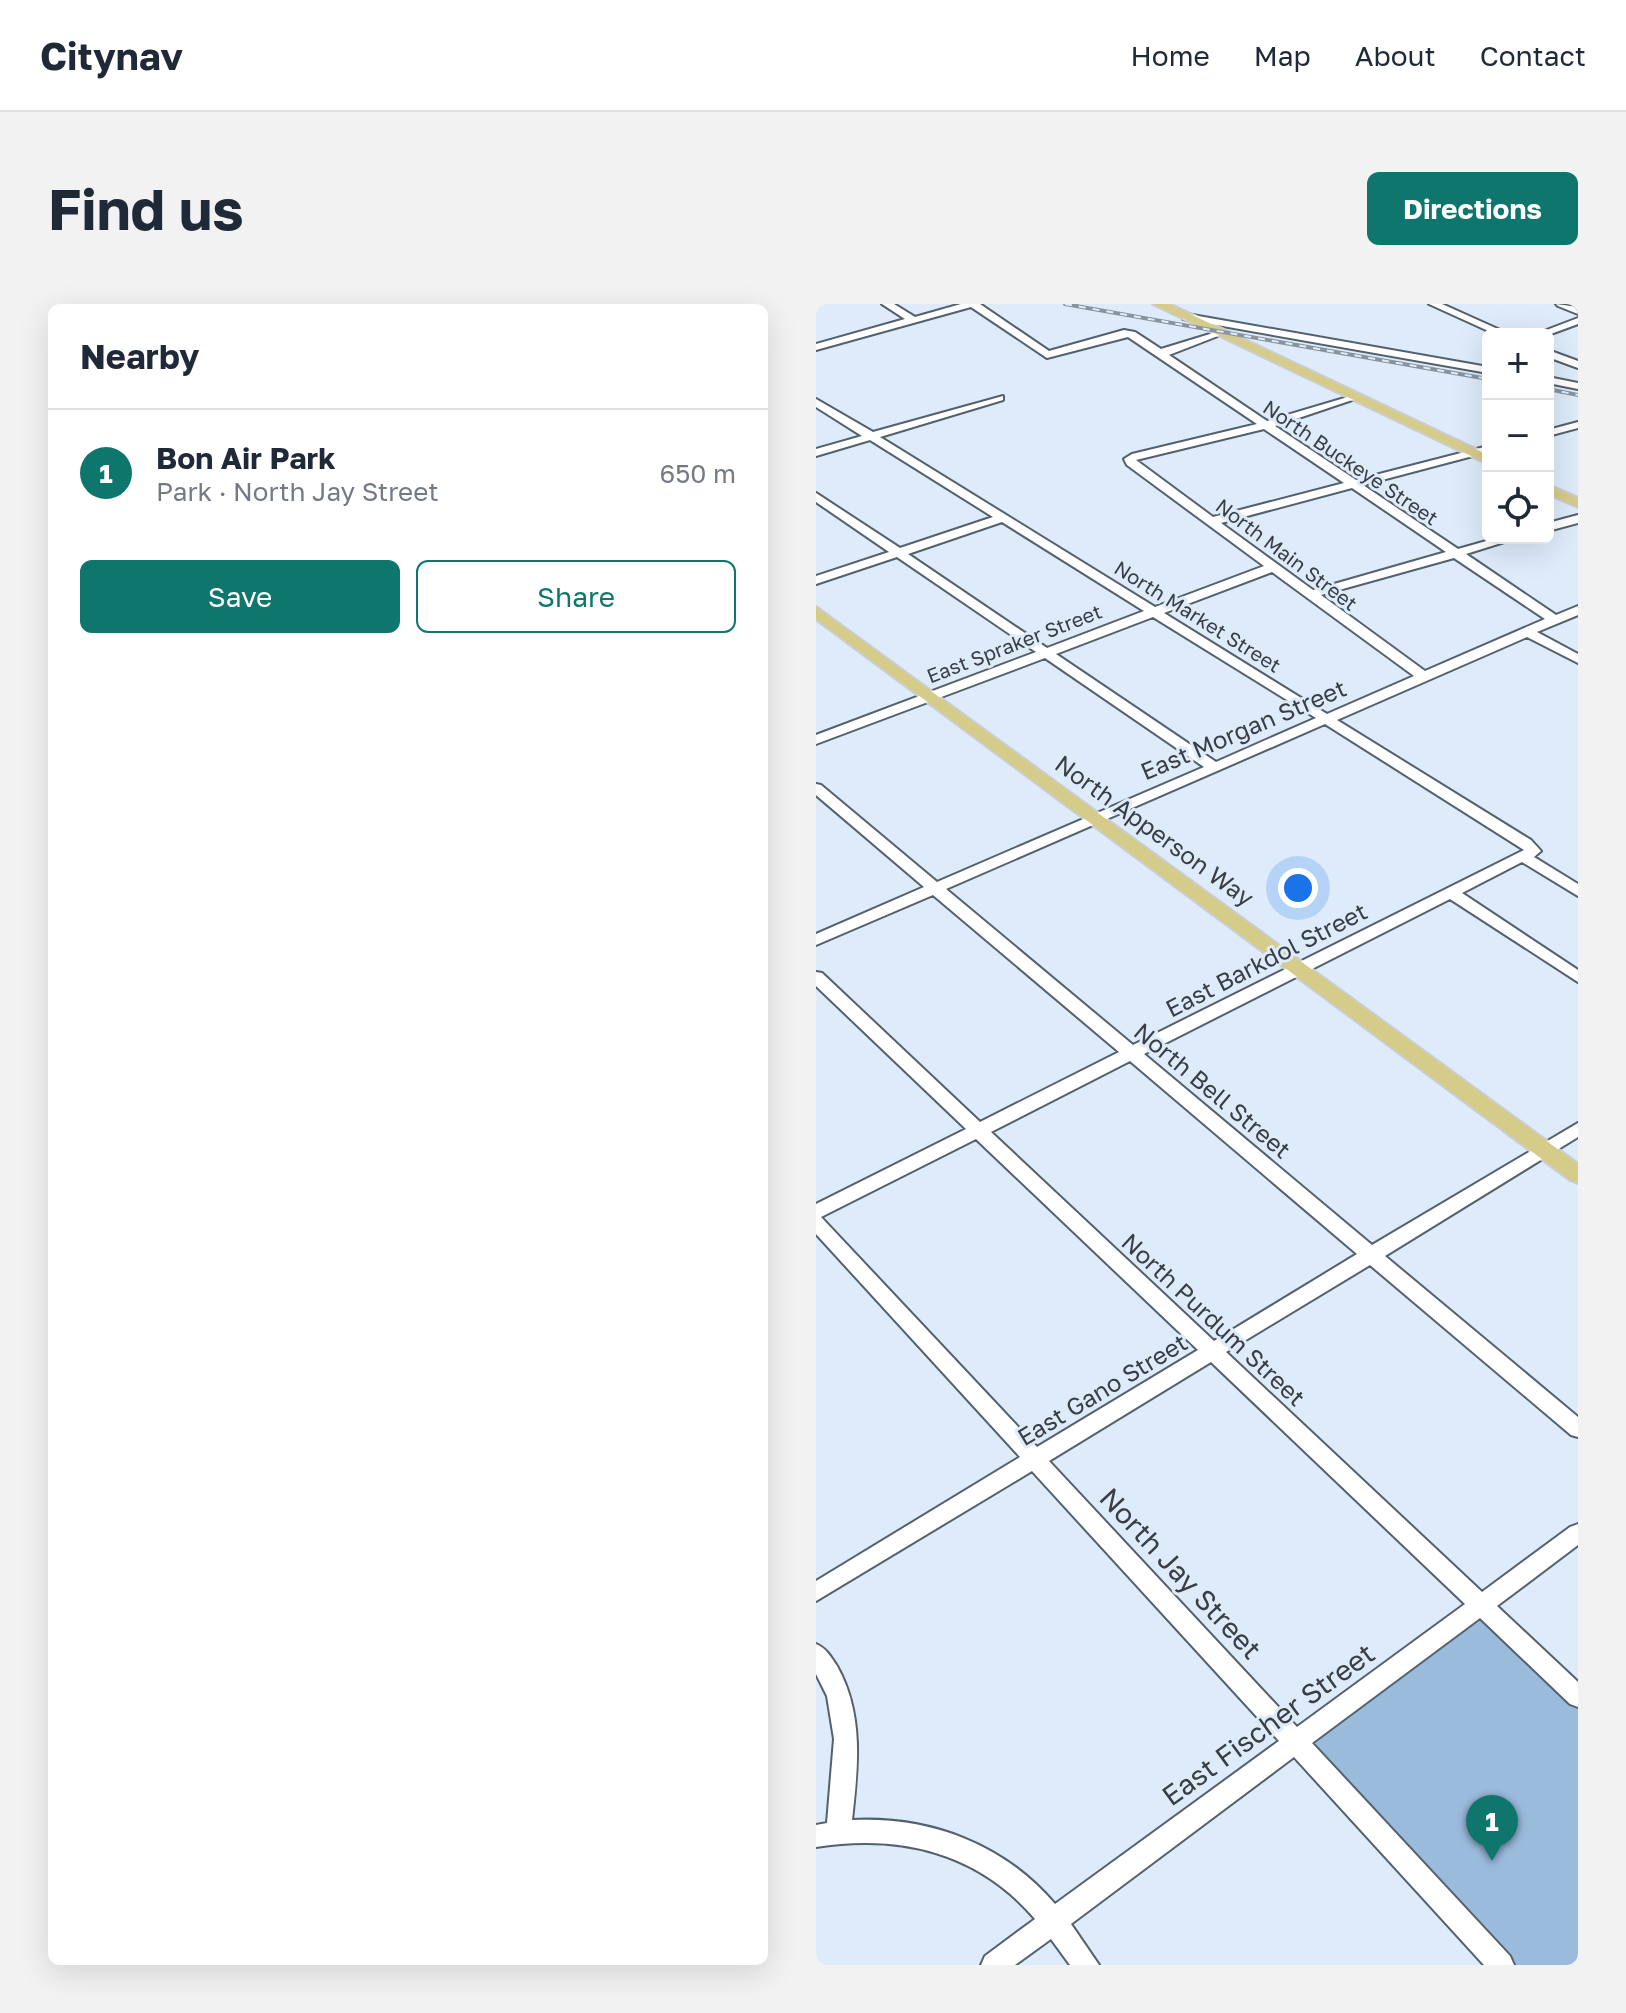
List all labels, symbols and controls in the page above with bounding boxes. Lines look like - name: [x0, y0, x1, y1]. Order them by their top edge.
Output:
- text: Citynav: [40, 33, 183, 78]
- text: Home: [1131, 39, 1210, 72]
- text: Map: [1254, 39, 1311, 72]
- text: About: [1355, 39, 1436, 72]
- text: Contact: [1480, 39, 1586, 72]
- button: Directions: [1367, 172, 1578, 245]
- text: Find us: [48, 175, 244, 242]
- map controls: [1482, 328, 1554, 544]
- button: +: [1482, 328, 1554, 400]
- text: Nearby: [80, 336, 200, 376]
- street label: North Buckeye Street: [1259, 395, 1443, 529]
- button: −: [1482, 400, 1554, 472]
- text: Bon Air Park: [156, 440, 336, 476]
- text: 1: [99, 458, 113, 489]
- text: 650 m: [660, 458, 736, 489]
- button: locate: [1482, 472, 1554, 544]
- text: Park · North Jay Street: [156, 476, 439, 507]
- street label: North Main Street: [1211, 493, 1363, 615]
- street label: North Market Street: [1110, 555, 1286, 677]
- button: Save: [80, 560, 400, 633]
- button: Share: [416, 560, 736, 633]
- street label: East Spraker Street: [923, 599, 1105, 687]
- street label: East Morgan Street: [1136, 673, 1350, 785]
- street label: North Apperson Way: [1050, 748, 1260, 912]
- your location: [1278, 868, 1318, 908]
- street label: East Barkdol Street: [1160, 896, 1372, 1022]
- street label: North Bell Street: [1129, 1016, 1297, 1164]
- street label: North Purdum Street: [1116, 1227, 1312, 1411]
- street label: East Gano Street: [1012, 1327, 1192, 1451]
- street label: North Jay Street: [1093, 1481, 1269, 1665]
- street label: East Fischer Street: [1155, 1636, 1381, 1812]
- pin: 1: [1466, 1795, 1518, 1861]

